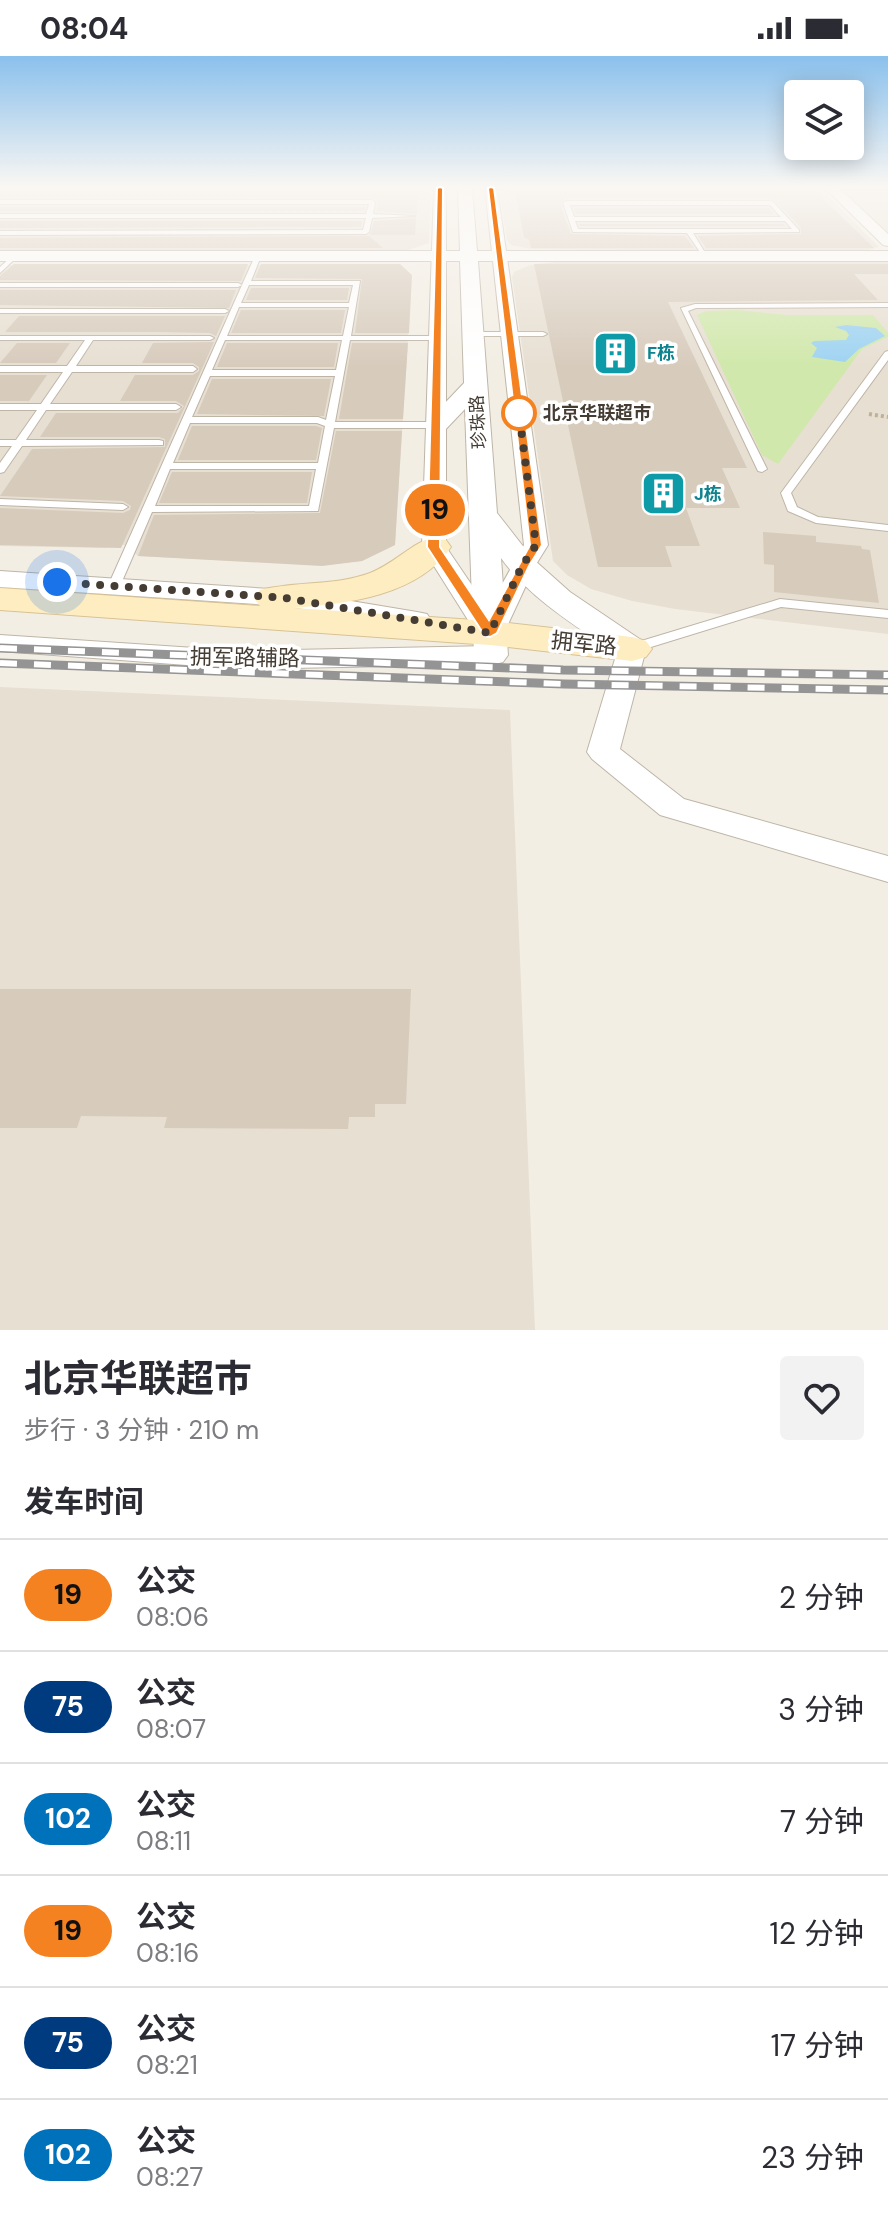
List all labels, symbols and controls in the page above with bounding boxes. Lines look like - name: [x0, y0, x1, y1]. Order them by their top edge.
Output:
- text: 08:04: [40, 9, 128, 48]
- map controls: [784, 80, 864, 160]
- button: layers: [784, 80, 864, 160]
- building icon: F栋: [592, 329, 640, 377]
- place label: F栋: [647, 341, 675, 365]
- street label: 珍珠路: [465, 394, 491, 450]
- marker: 北京华联超巿: [502, 396, 536, 430]
- place label: 北京华联超巿: [543, 401, 651, 425]
- building icon: J栋: [639, 470, 687, 518]
- place label: J栋: [694, 482, 722, 506]
- line badge: 19: [399, 484, 471, 536]
- text: 19: [421, 491, 449, 528]
- your location: [37, 562, 77, 602]
- street label: 拥军路: [550, 626, 618, 661]
- street label: 拥军路辅路: [190, 642, 300, 673]
- text: 北京华联超巿: [24, 1354, 252, 1404]
- button: heart: [780, 1356, 864, 1440]
- text: 步行 · 3 分钟 · 210 m: [24, 1413, 259, 1447]
- text: 发车时间: [24, 1482, 144, 1521]
- text: 公交: [136, 1561, 196, 1600]
- text: 19: [54, 1576, 82, 1613]
- text: 2 分钟: [779, 1578, 864, 1617]
- text: 08:06: [136, 1600, 209, 1634]
- text: 公交: [136, 1673, 196, 1712]
- text: 75: [52, 1688, 84, 1725]
- text: 3 分钟: [778, 1690, 864, 1729]
- text: 08:07: [136, 1712, 206, 1746]
- text: 公交: [136, 1785, 196, 1824]
- text: 102: [45, 1800, 91, 1837]
- text: 7 分钟: [780, 1802, 864, 1841]
- text: 08:11: [136, 1824, 191, 1858]
- text: 公交: [136, 1897, 196, 1936]
- text: 19: [54, 1912, 82, 1949]
- text: 12 分钟: [769, 1914, 864, 1953]
- text: 08:16: [136, 1936, 199, 1970]
- text: 公交: [136, 2009, 196, 2048]
- text: 75: [52, 2024, 84, 2061]
- text: 17 分钟: [771, 2026, 864, 2065]
- text: 08:21: [136, 2048, 198, 2082]
- text: 公交: [136, 2121, 196, 2160]
- text: 102: [45, 2136, 91, 2173]
- text: 23 分钟: [761, 2138, 864, 2177]
- text: 08:27: [136, 2160, 203, 2194]

